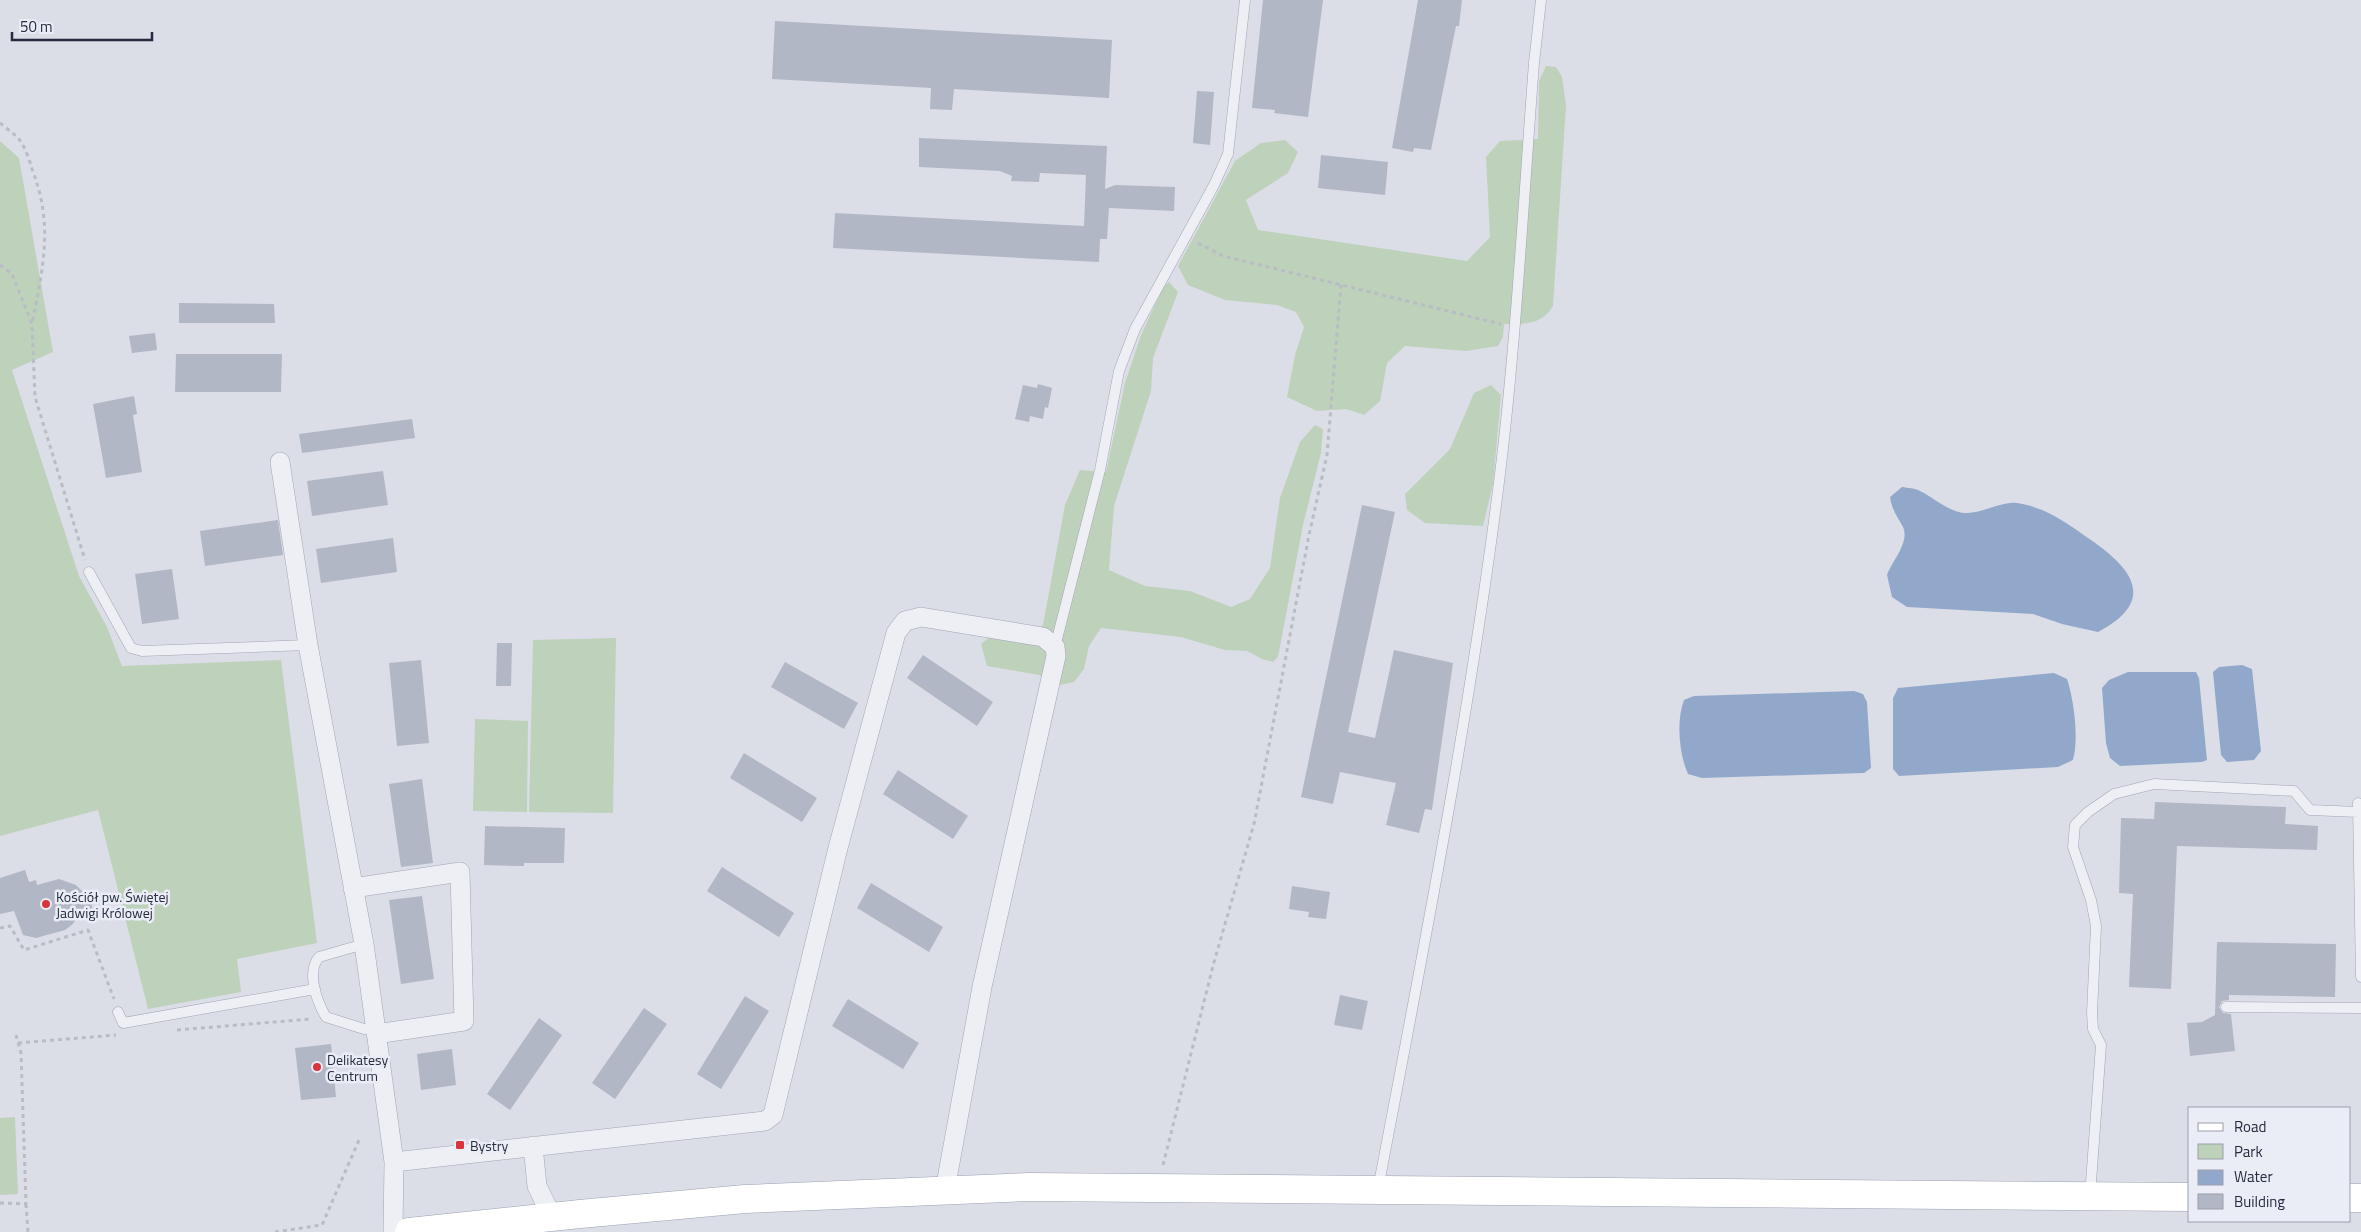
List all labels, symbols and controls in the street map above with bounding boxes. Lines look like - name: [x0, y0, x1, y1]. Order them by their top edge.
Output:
- scale bar: [12, 10, 152, 42]
- text: 50 m: [20, 15, 53, 38]
- place label: Kościół pw. Świętej Jadwigi Królowej: [56, 886, 169, 923]
- marker: Kościół pw. Świętej Jadwigi Królowej: [40, 898, 52, 910]
- place label: Delikatesy Centrum: [327, 1049, 388, 1086]
- marker: Delikatesy Centrum: [311, 1061, 323, 1073]
- legend: [2188, 1107, 2351, 1222]
- text: Road: [2234, 1115, 2266, 1138]
- place label: Bystry: [470, 1135, 508, 1156]
- marker: Bystry: [454, 1139, 466, 1151]
- text: Park: [2234, 1140, 2263, 1163]
- text: Water: [2234, 1165, 2273, 1188]
- text: Building: [2234, 1190, 2285, 1213]

